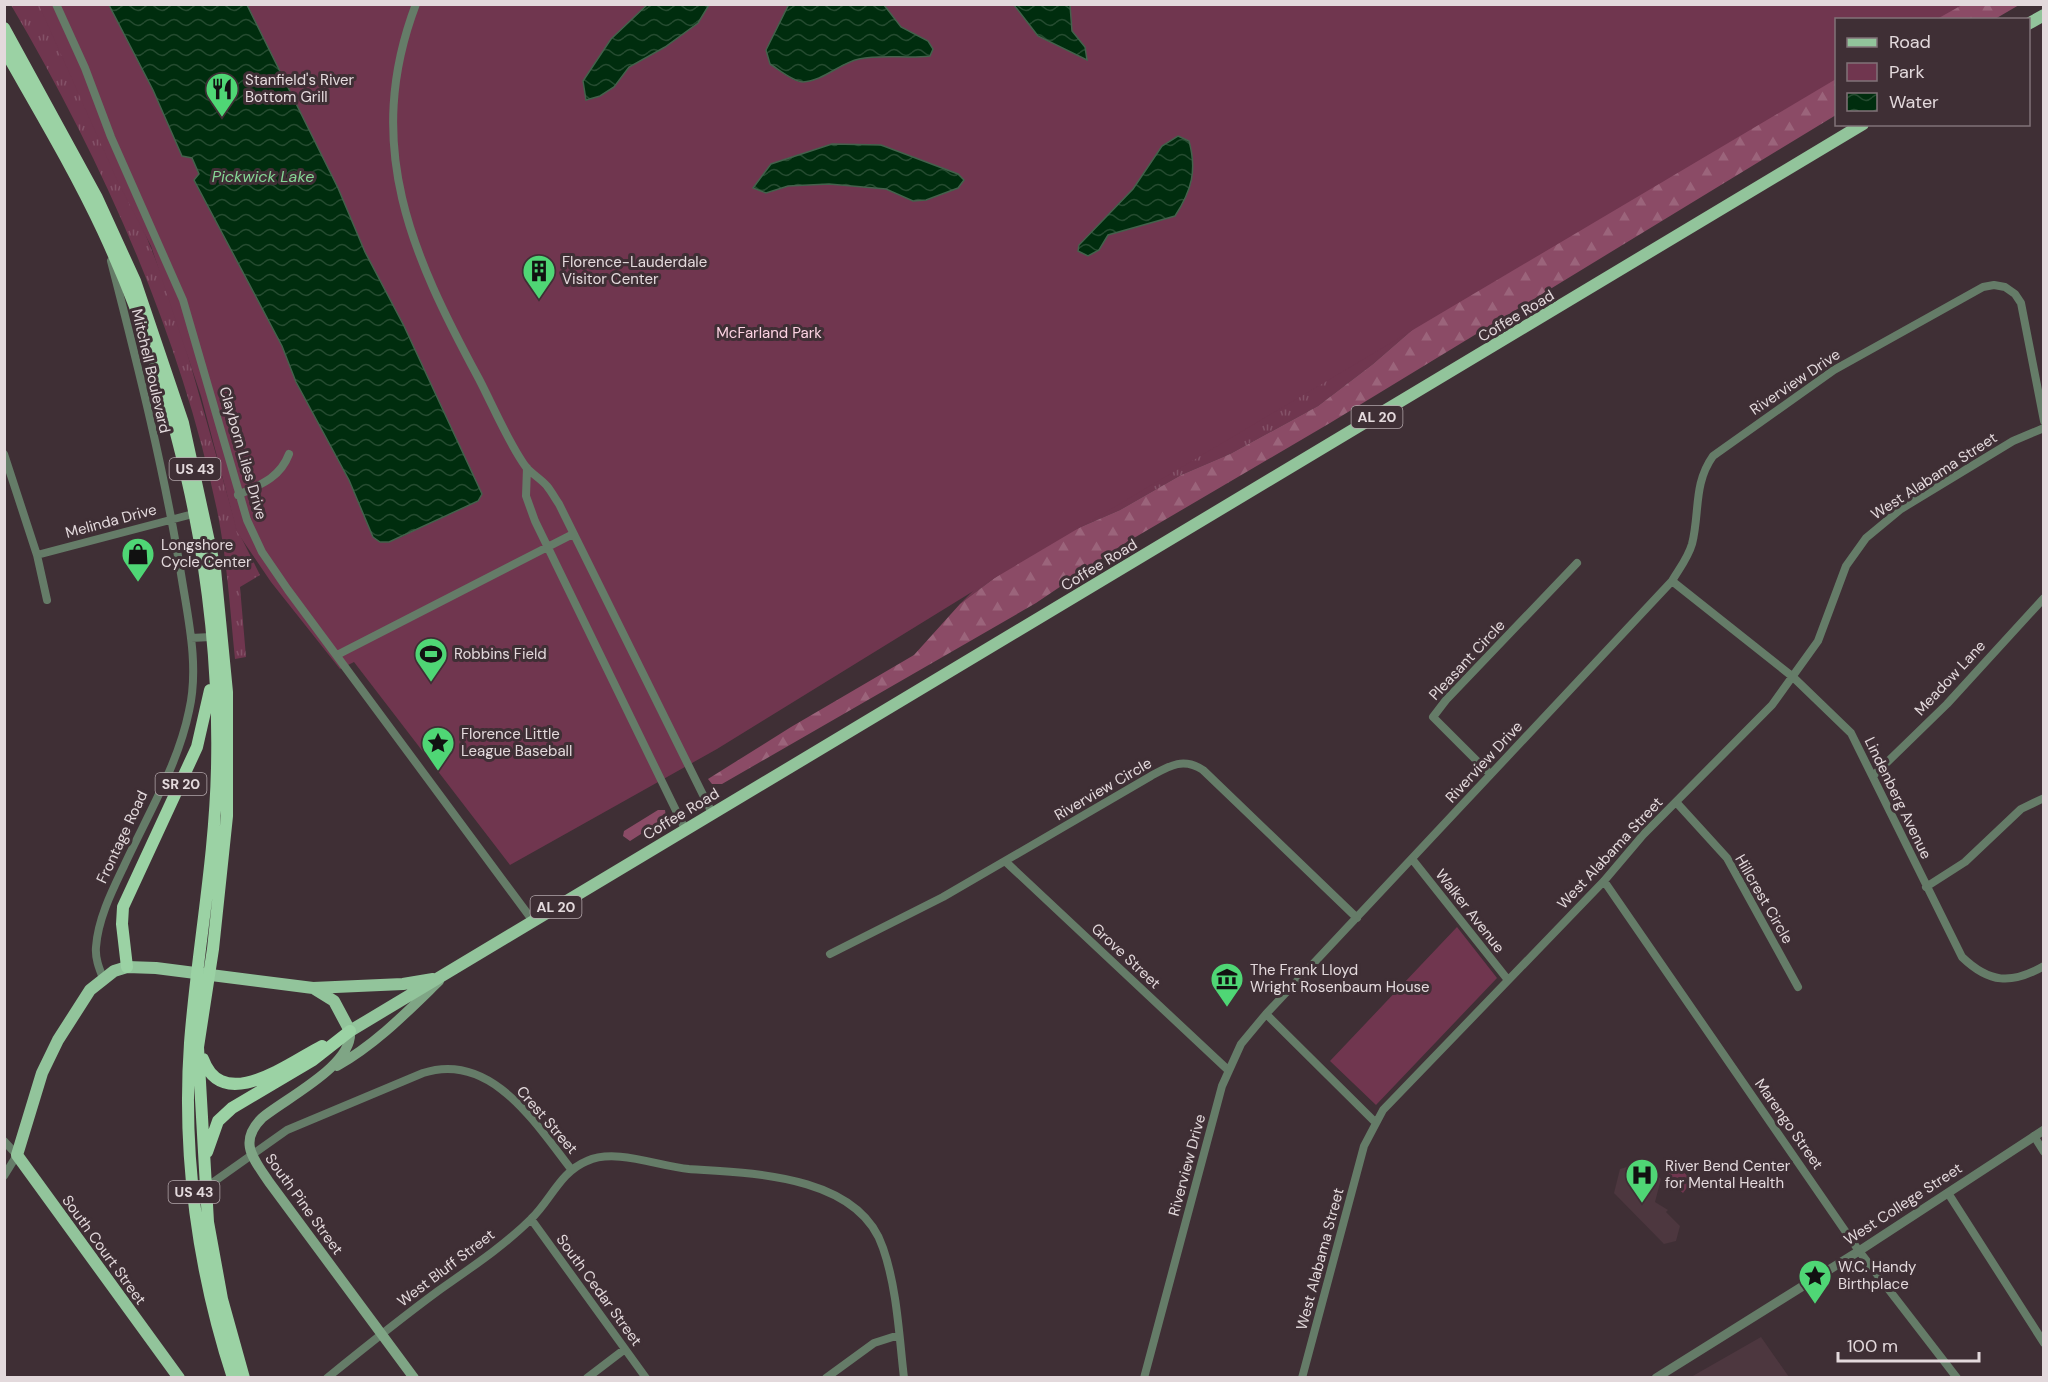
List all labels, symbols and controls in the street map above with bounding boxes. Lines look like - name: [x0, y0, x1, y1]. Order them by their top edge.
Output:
- legend: [1835, 18, 2030, 126]
- text: Road: [1889, 30, 1931, 54]
- text: Park: [1889, 60, 1925, 84]
- place label: Stanfield's River Bottom Grill: [245, 70, 355, 107]
- restaurant icon: Stanfield's River Bottom Grill: [204, 71, 240, 118]
- text: Water: [1889, 90, 1939, 114]
- water label: Pickwick Lake: [212, 166, 314, 187]
- place label: Florence-Lauderdale Visitor Center: [562, 252, 707, 289]
- building icon: Florence-Lauderdale Visitor Center: [521, 253, 557, 300]
- street label: Coffee Road: [1474, 285, 1558, 347]
- street label: Mitchell Boulevard: [127, 307, 175, 435]
- park label: McFarland Park: [716, 323, 822, 343]
- street label: Riverview Drive: [1746, 344, 1844, 420]
- street label: Clayborn Liles Drive: [214, 384, 272, 522]
- road number: AL 20: [1352, 406, 1402, 428]
- street label: West Alabama Street: [1867, 428, 2001, 524]
- road number: US 43: [170, 458, 220, 480]
- street label: Melinda Drive: [63, 499, 159, 543]
- street label: Coffee Road: [1057, 534, 1141, 596]
- place label: Longshore Cycle Center: [161, 535, 252, 572]
- shop icon: Longshore Cycle Center: [120, 536, 156, 583]
- street label: Pleasant Circle: [1425, 616, 1509, 704]
- sports icon: Robbins Field: [413, 636, 449, 683]
- street label: Meadow Lane: [1910, 636, 1990, 720]
- place label: Robbins Field: [454, 644, 547, 664]
- street label: Riverview Drive: [1441, 717, 1527, 807]
- place label: Florence Little League Baseball: [461, 724, 572, 761]
- place icon: Florence Little League Baseball: [420, 725, 456, 772]
- street label: Lindenberg Avenue: [1860, 734, 1936, 862]
- street label: Riverview Circle: [1051, 753, 1155, 825]
- road number: SR 20: [156, 773, 207, 795]
- street label: Coffee Road: [639, 783, 723, 845]
- street label: Frontage Road: [92, 787, 152, 887]
- street label: West Alabama Street: [1553, 793, 1667, 913]
- street label: Hillcrest Circle: [1730, 851, 1798, 947]
- street label: Walker Avenue: [1431, 865, 1509, 957]
- road number: AL 20: [530, 896, 582, 918]
- street label: Grove Street: [1087, 919, 1165, 993]
- place label: The Frank Lloyd Wright Rosenbaum House: [1250, 960, 1430, 997]
- museum icon: The Frank Lloyd Wright Rosenbaum House: [1209, 961, 1245, 1008]
- street label: Marengo Street: [1750, 1075, 1828, 1174]
- street label: Crest Street: [512, 1082, 582, 1158]
- street label: Riverview Drive: [1164, 1112, 1210, 1218]
- street label: South Pine Street: [260, 1149, 348, 1259]
- place label: River Bend Center for Mental Health: [1665, 1156, 1791, 1193]
- hospital icon: River Bend Center for Mental Health: [1624, 1157, 1660, 1204]
- street label: West College Street: [1840, 1158, 1966, 1250]
- road number: US 43: [168, 1181, 220, 1203]
- street label: West Alabama Street: [1291, 1186, 1349, 1332]
- street label: South Court Street: [57, 1191, 151, 1309]
- street label: West Bluff Street: [393, 1225, 499, 1311]
- street label: South Cedar Street: [552, 1230, 646, 1350]
- place label: W.C. Handy Birthplace: [1838, 1257, 1917, 1294]
- place icon: W.C. Handy Birthplace: [1797, 1258, 1833, 1305]
- scale bar: [1838, 1325, 1979, 1363]
- text: 100 m: [1847, 1334, 1898, 1358]

